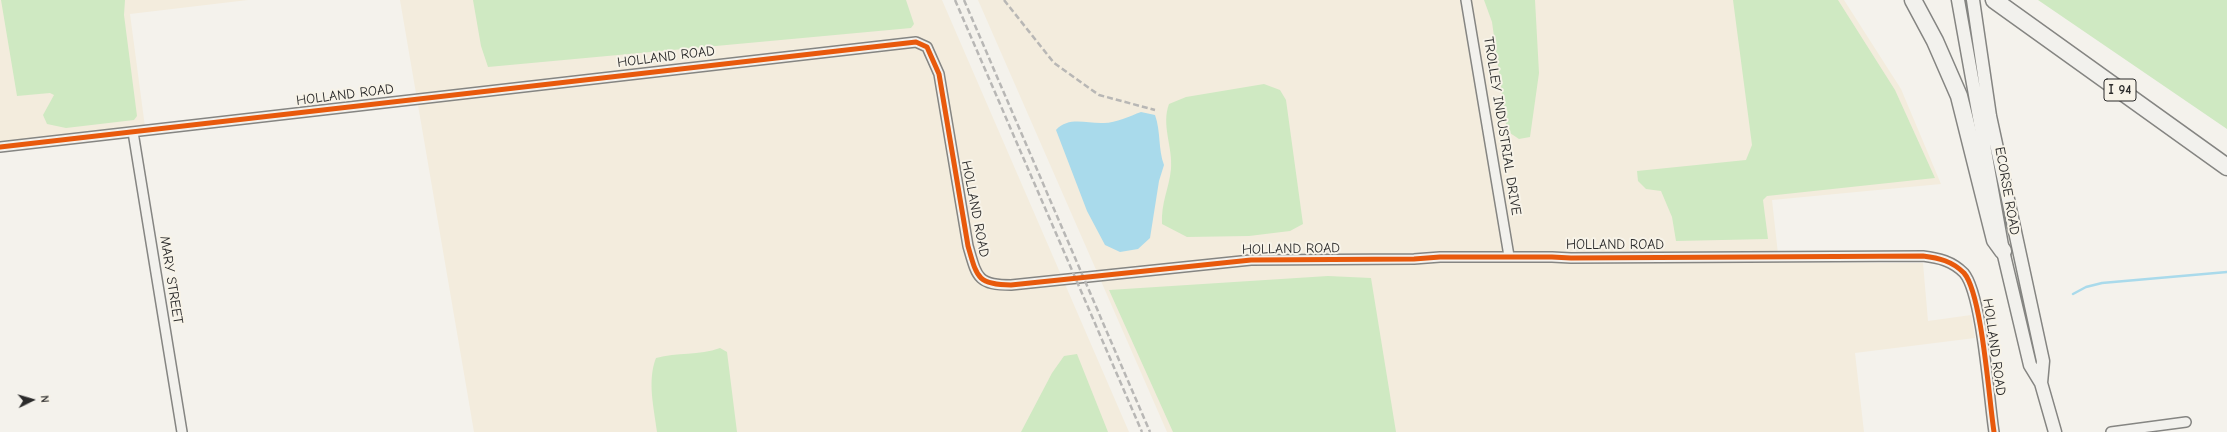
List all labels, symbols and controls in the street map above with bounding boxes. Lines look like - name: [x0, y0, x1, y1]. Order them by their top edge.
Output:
- street label: TROLLEY INDUSTRIAL DRIVE: [1480, 36, 1524, 216]
- street label: HOLLAND ROAD: [616, 43, 716, 71]
- road number: I 94: [2104, 79, 2136, 101]
- street label: HOLLAND ROAD: [295, 81, 395, 109]
- street label: ECORSE ROAD: [1991, 146, 2023, 236]
- street label: HOLLAND ROAD: [957, 159, 993, 259]
- street label: MARY STREET: [156, 235, 186, 325]
- street label: HOLLAND ROAD: [1566, 237, 1664, 253]
- street label: HOLLAND ROAD: [1242, 240, 1340, 258]
- street label: HOLLAND ROAD: [1979, 297, 2009, 397]
- north arrow: [12, 380, 52, 420]
- text: N: [38, 395, 51, 403]

